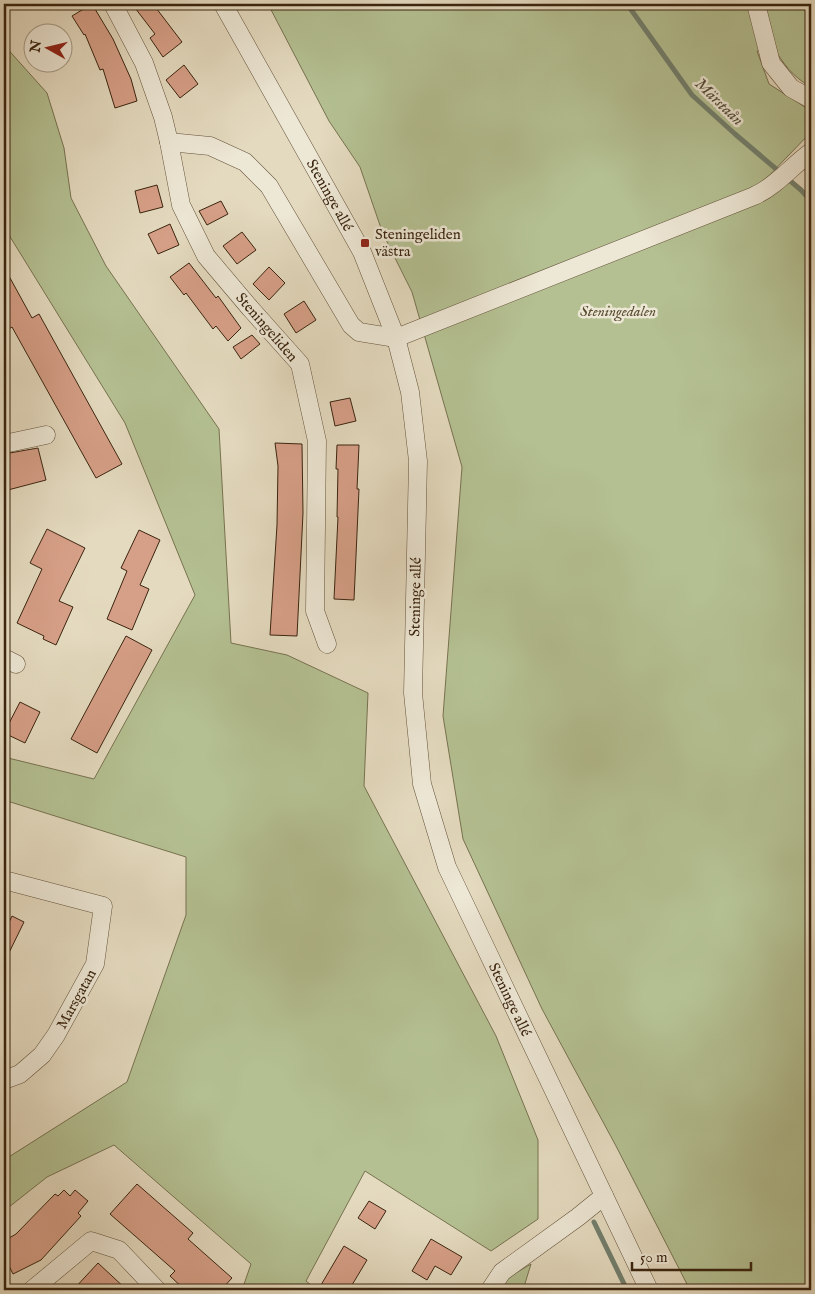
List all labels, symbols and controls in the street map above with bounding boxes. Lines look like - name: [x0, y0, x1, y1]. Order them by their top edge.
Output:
- north arrow: [22, 22, 72, 72]
- text: N: [26, 39, 46, 55]
- water label: Märstaån: [690, 74, 747, 130]
- street label: Steninge allé: [302, 156, 357, 235]
- place label: Steningeliden västra: [375, 225, 461, 261]
- marker: Steningeliden västra: [359, 237, 371, 249]
- street label: Steningeliden: [231, 289, 302, 366]
- park label: Steningedalen: [580, 302, 656, 322]
- street label: Steninge allé: [405, 557, 426, 637]
- street label: Steninge allé: [484, 960, 536, 1040]
- street label: Marsgatan: [52, 966, 101, 1033]
- scale bar: [632, 1239, 751, 1271]
- text: 50 m: [640, 1248, 668, 1267]

